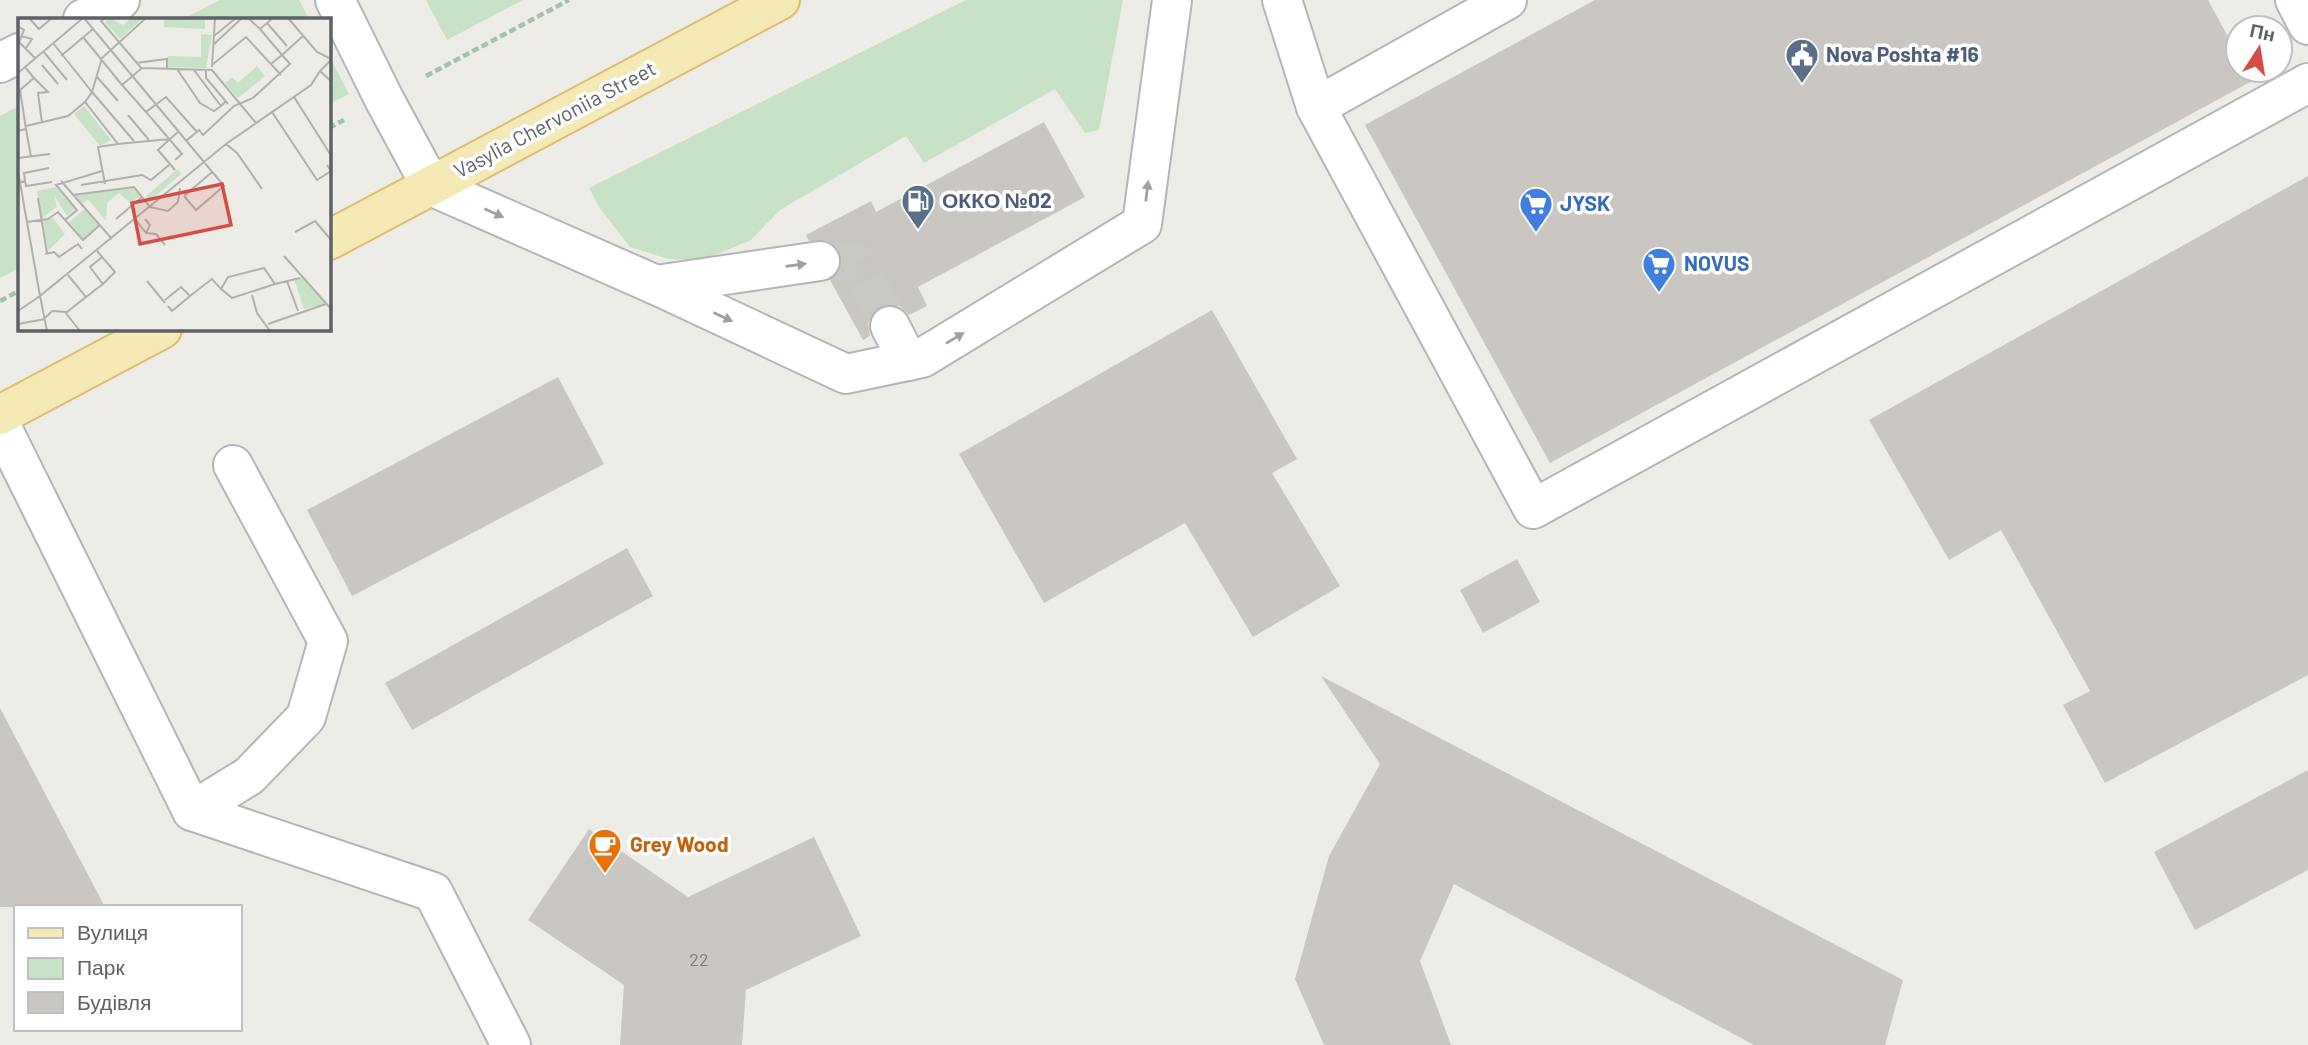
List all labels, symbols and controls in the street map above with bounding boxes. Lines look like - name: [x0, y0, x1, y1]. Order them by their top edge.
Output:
- north arrow: [2224, 14, 2294, 84]
- inset map: [18, 18, 331, 331]
- text: Пн: [2248, 18, 2277, 46]
- public building icon: Nova Poshta #16: [1783, 36, 1821, 85]
- place label: Nova Poshta #16: [1826, 41, 1979, 66]
- street label: Vasylia Chervoniia Street: [449, 55, 660, 183]
- one-way arrow: [1141, 180, 1152, 202]
- fuel station icon: ОККО №02: [899, 182, 937, 231]
- supermarket icon: JYSK: [1517, 185, 1555, 234]
- place label: ОККО №02: [942, 187, 1052, 212]
- place label: JYSK: [1560, 190, 1610, 215]
- one-way arrow: [483, 208, 504, 219]
- supermarket icon: NOVUS: [1640, 245, 1678, 294]
- place label: NOVUS: [1684, 250, 1749, 275]
- one-way arrow: [785, 259, 807, 270]
- one-way arrow: [713, 312, 734, 323]
- one-way arrow: [946, 331, 965, 344]
- cafe icon: Grey Wood: [586, 826, 624, 875]
- place label: Grey Wood: [630, 831, 729, 856]
- legend: [14, 905, 242, 1031]
- text: Вулиця: [77, 919, 148, 944]
- house number: 22: [689, 948, 709, 970]
- text: Парк: [77, 954, 125, 979]
- text: Будівля: [77, 989, 151, 1014]

